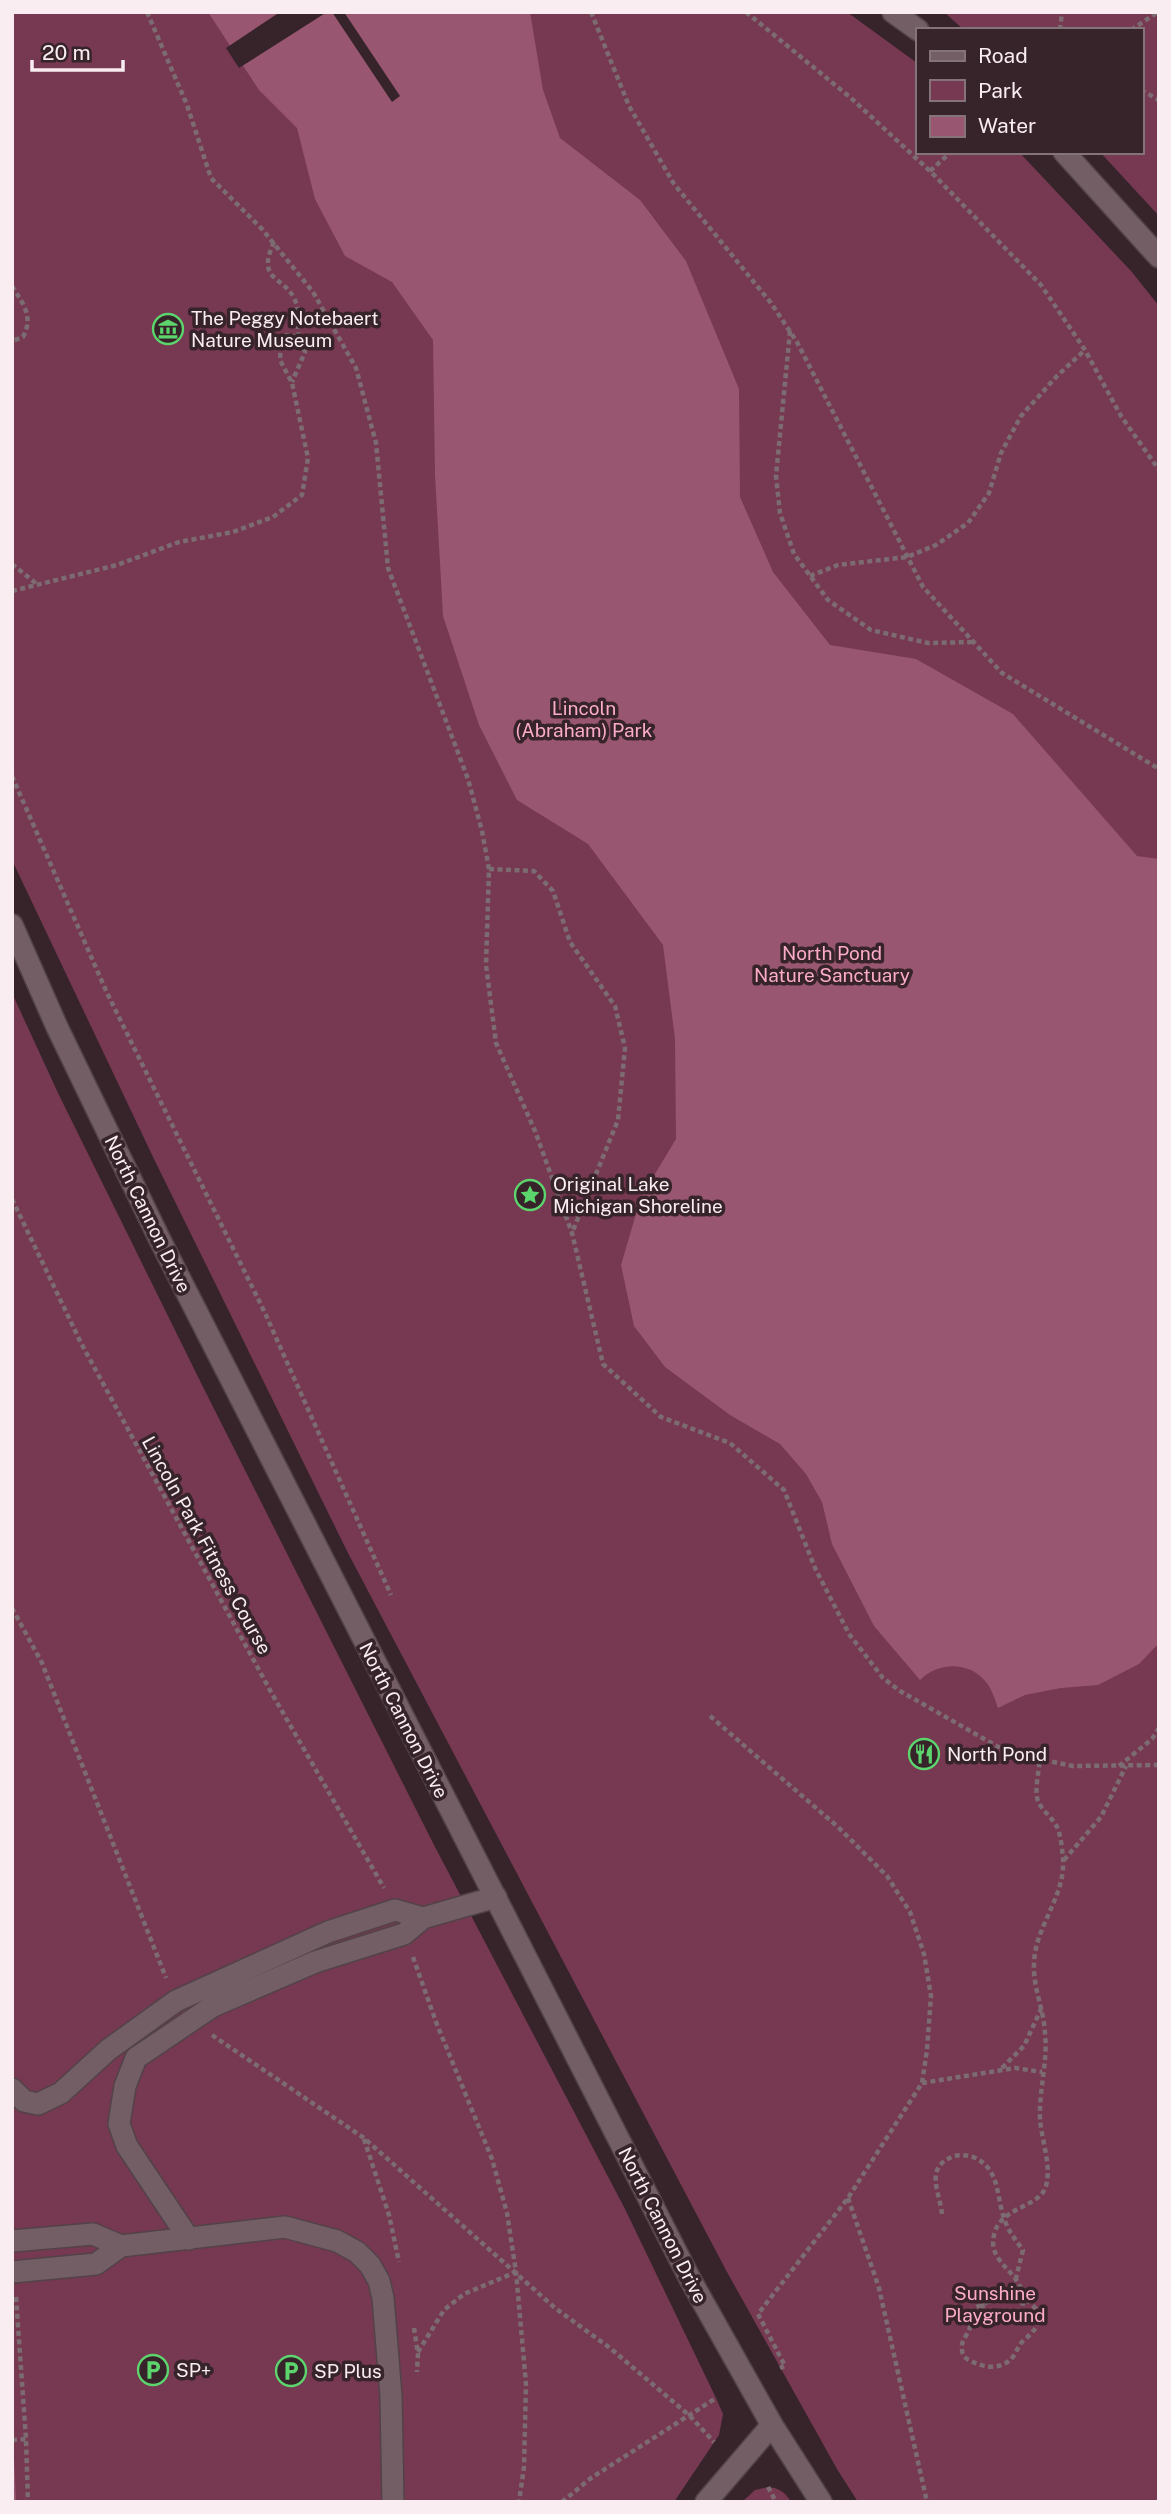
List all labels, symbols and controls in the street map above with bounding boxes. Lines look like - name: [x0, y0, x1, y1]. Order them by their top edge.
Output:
- scale bar: [32, 28, 122, 72]
- legend: [916, 28, 1143, 154]
- text: 20 m: [42, 40, 91, 65]
- text: Road: [978, 43, 1028, 68]
- text: Park: [978, 78, 1023, 103]
- text: Water: [978, 113, 1036, 138]
- place label: The Peggy Notebaert Nature Museum: [191, 307, 379, 351]
- museum icon: The Peggy Notebaert Nature Museum: [151, 312, 185, 346]
- park label: Lincoln (Abraham) Park: [515, 697, 653, 741]
- park label: North Pond Nature Sanctuary: [754, 942, 910, 986]
- street label: North Cannon Drive: [100, 1132, 196, 1296]
- place label: Original Lake Michigan Shoreline: [553, 1173, 723, 1217]
- place icon: Original Lake Michigan Shoreline: [513, 1178, 547, 1212]
- street label: Lincoln Park Fitness Course: [138, 1432, 276, 1658]
- street label: North Cannon Drive: [355, 1638, 453, 1802]
- restaurant icon: North Pond: [907, 1737, 941, 1771]
- place label: North Pond: [947, 1743, 1047, 1765]
- street label: North Cannon Drive: [614, 2143, 712, 2307]
- park label: Sunshine Playground: [944, 2282, 1046, 2326]
- parking icon: SP+: [136, 2353, 170, 2387]
- parking icon: SP Plus: [274, 2354, 308, 2388]
- place label: SP+: [176, 2359, 211, 2381]
- place label: SP Plus: [314, 2360, 382, 2382]

